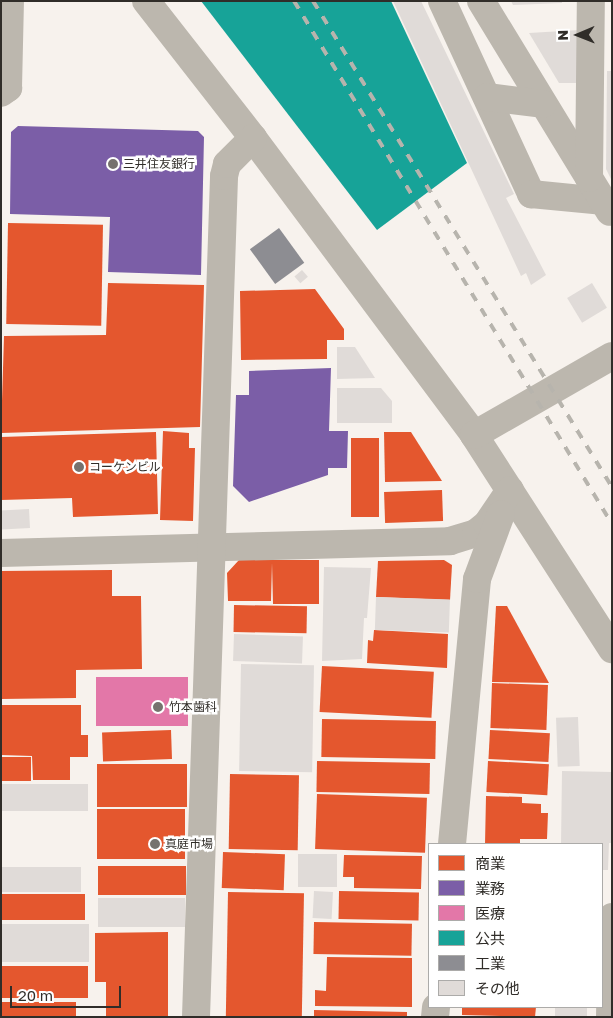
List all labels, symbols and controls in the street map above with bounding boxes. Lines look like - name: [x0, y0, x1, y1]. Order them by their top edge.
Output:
- north arrow: [553, 10, 603, 60]
- text: N: [554, 30, 571, 41]
- place label: 三井住友銀行: [123, 157, 195, 171]
- marker: 三井住友銀行: [107, 158, 119, 170]
- place label: コーケンビル: [89, 460, 161, 474]
- marker: コーケンビル: [73, 461, 85, 473]
- marker: 竹本歯科: [151, 700, 165, 714]
- place label: 竹本歯科: [169, 700, 217, 714]
- place label: 真庭市場: [165, 837, 213, 851]
- marker: 真庭市場: [149, 838, 161, 850]
- legend: [428, 843, 603, 1008]
- text: 商業: [475, 854, 505, 872]
- text: 業務: [475, 879, 505, 897]
- text: 医療: [475, 904, 505, 922]
- text: 公共: [475, 929, 505, 947]
- text: 工業: [475, 954, 505, 972]
- scale bar: [12, 976, 124, 1008]
- text: その他: [475, 979, 520, 997]
- text: 20 m: [18, 986, 53, 1004]

